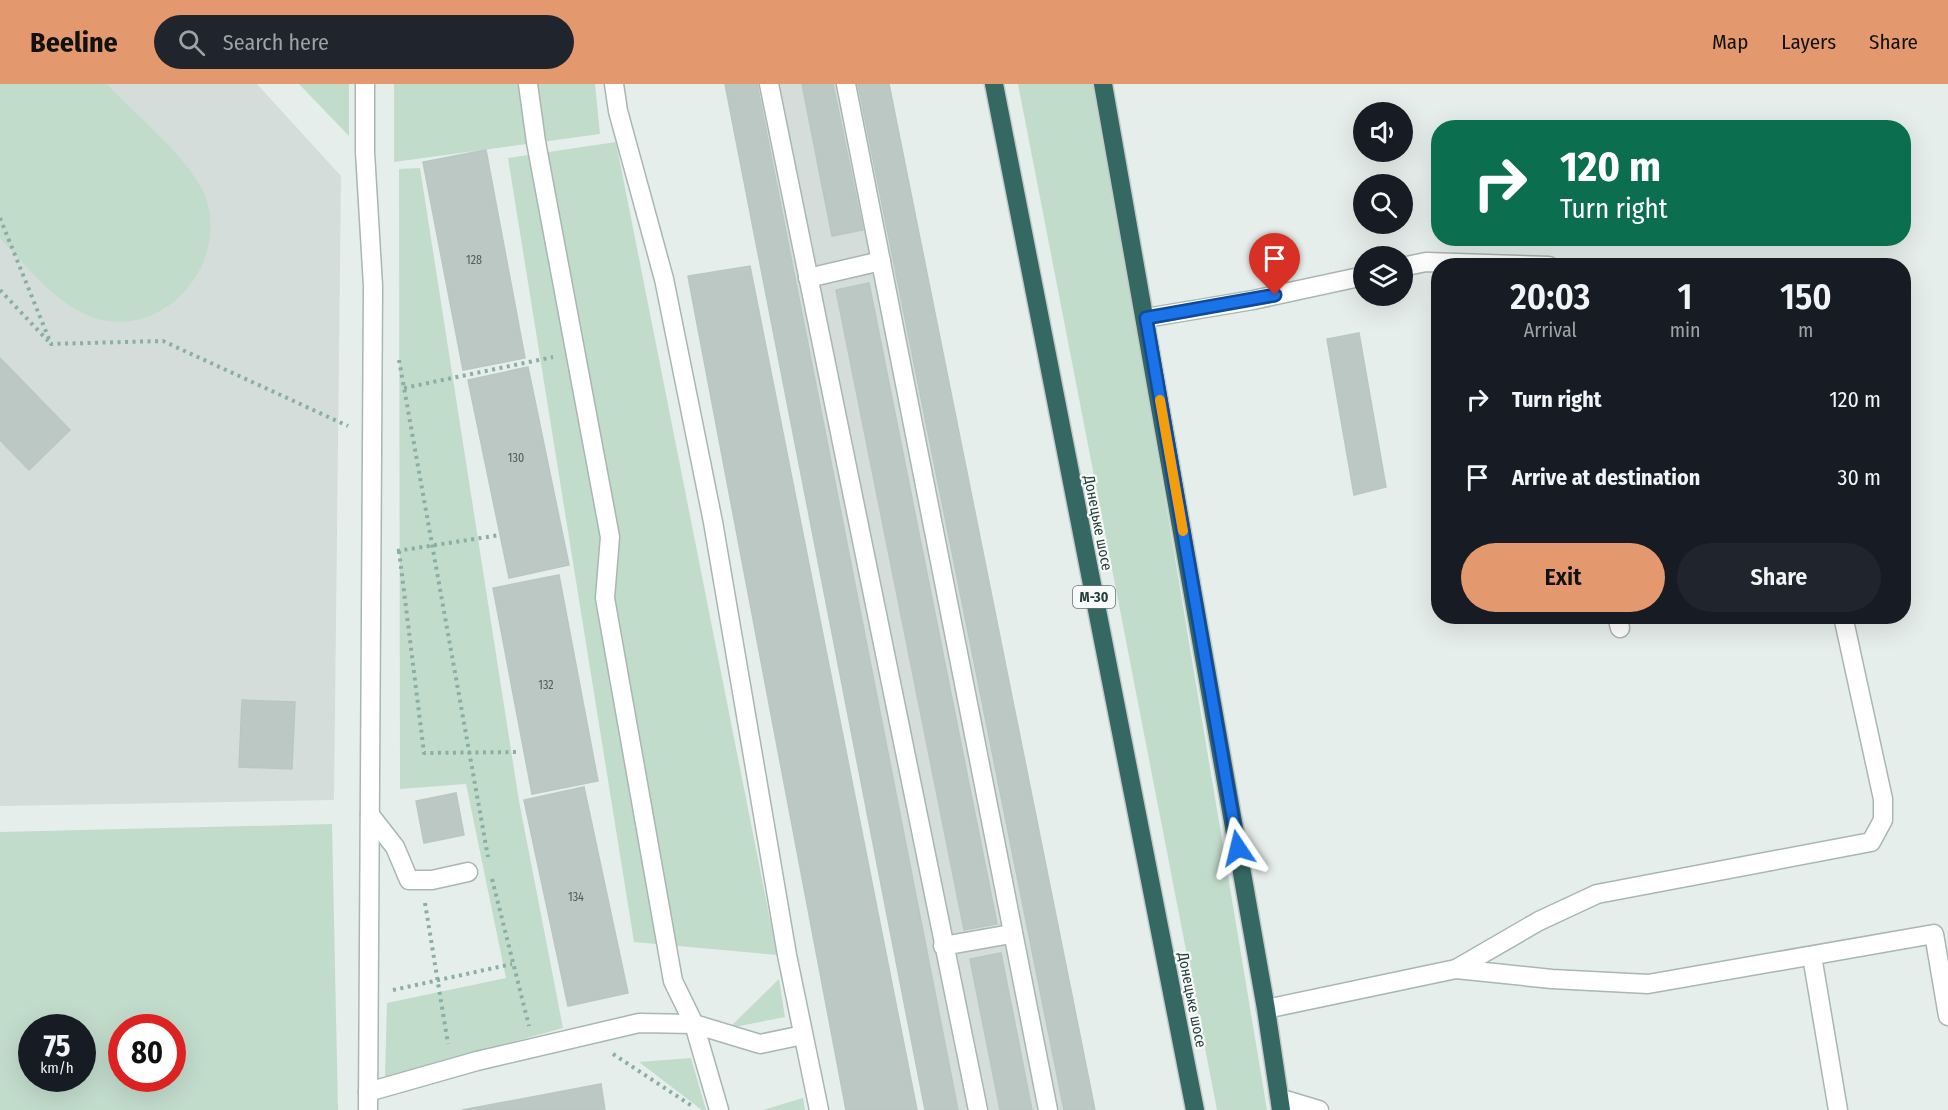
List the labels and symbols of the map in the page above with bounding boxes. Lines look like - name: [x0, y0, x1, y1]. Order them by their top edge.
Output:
- pin: [1249, 233, 1300, 295]
- house number: 128: [466, 253, 482, 267]
- house number: 130: [508, 451, 524, 465]
- street label: Донецьке шосе: [1080, 473, 1116, 572]
- road number: М-30: [1073, 586, 1115, 608]
- house number: 132: [538, 678, 554, 692]
- position arrow: [1206, 816, 1270, 880]
- house number: 134: [568, 890, 584, 904]
- street label: Донецьке шосе: [1174, 950, 1210, 1049]
- speed limit sign: 80: [108, 1014, 186, 1092]

